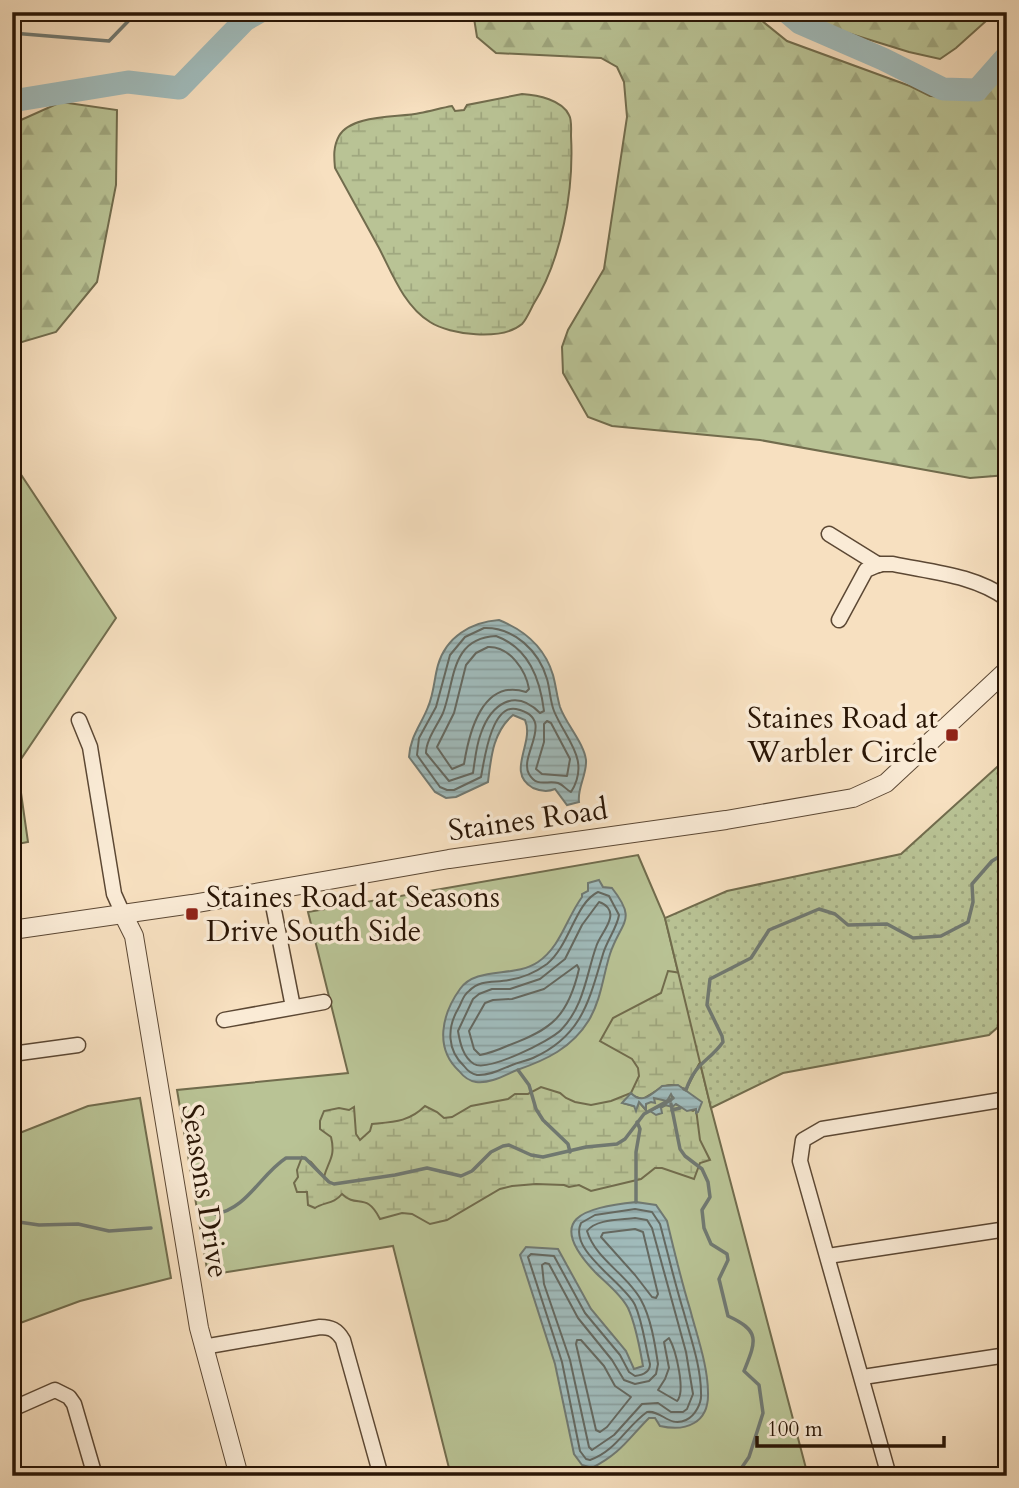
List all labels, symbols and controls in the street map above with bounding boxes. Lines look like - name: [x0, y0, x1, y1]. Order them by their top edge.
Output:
- place label: Staines Road at Warbler Circle: [746, 698, 939, 773]
- marker: Staines Road at Warbler Circle: [944, 727, 960, 743]
- street label: Staines Road: [446, 789, 610, 851]
- place label: Staines Road at Seasons Drive South Side: [206, 877, 500, 952]
- marker: Staines Road at Seasons Drive South Side: [184, 906, 200, 922]
- street label: Seasons Drive: [171, 1101, 239, 1281]
- scale bar: [757, 1404, 944, 1448]
- text: 100 m: [767, 1415, 823, 1444]

